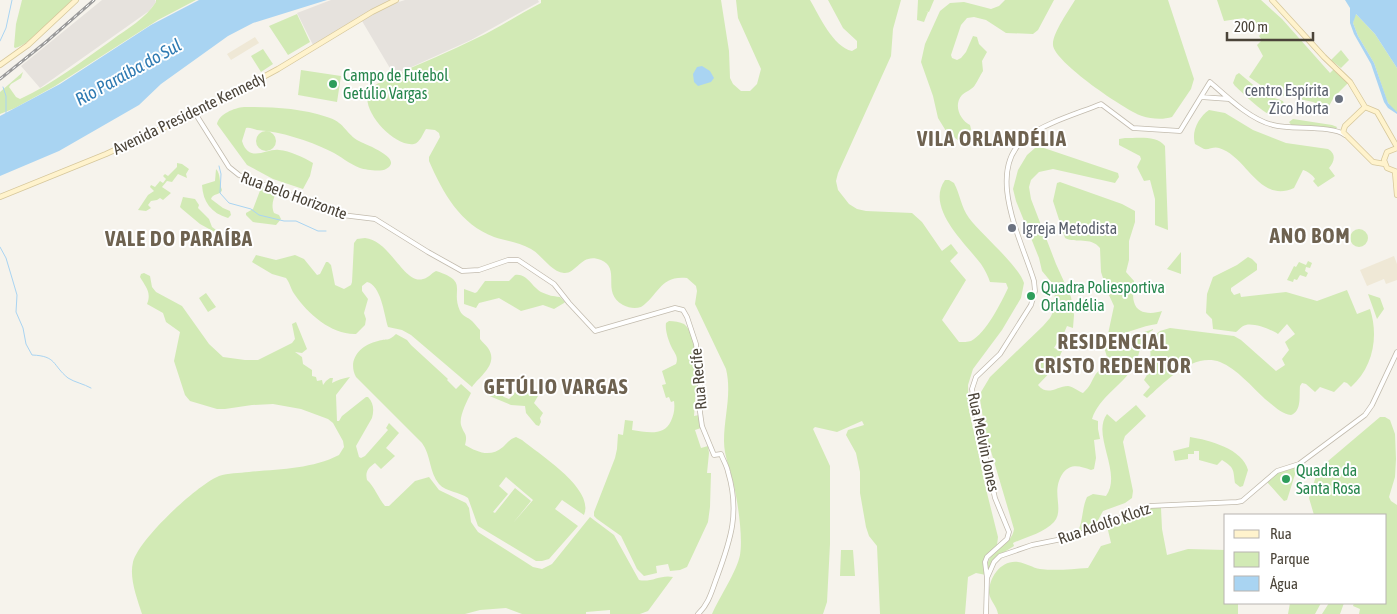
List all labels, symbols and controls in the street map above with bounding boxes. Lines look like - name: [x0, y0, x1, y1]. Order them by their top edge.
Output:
- scale bar: [1227, 10, 1313, 42]
- text: 200 m: [1234, 18, 1268, 35]
- water label: Rio Paraíba do Sul: [71, 34, 185, 110]
- place label: Campo de Futebol Getúlio Vargas: [343, 66, 449, 103]
- street label: Avenida Presidente Kennedy: [110, 68, 269, 159]
- marker: Campo de Futebol Getúlio Vargas: [327, 78, 339, 90]
- place label: centro Espírita Zico Horta: [1245, 81, 1329, 117]
- marker: centro Espírita Zico Horta: [1333, 93, 1345, 105]
- district label: VILA ORLANDÉLIA: [916, 126, 1067, 150]
- street label: Rua Belo Horizonte: [238, 167, 350, 223]
- place label: Igreja Metodista: [1022, 219, 1117, 238]
- marker: Igreja Metodista: [1006, 222, 1018, 234]
- district label: ANO BOM: [1268, 223, 1351, 247]
- district label: VALE DO PARAÍBA: [104, 226, 253, 250]
- place label: Quadra Poliesportiva Orlandélia: [1041, 278, 1165, 314]
- marker: Quadra Poliesportiva Orlandélia: [1025, 290, 1037, 302]
- district label: RESIDENCIAL CRISTO REDENTOR: [1034, 329, 1192, 377]
- street label: Rua Recife: [686, 347, 710, 411]
- district label: GETÚLIO VARGAS: [484, 374, 629, 398]
- street label: Rua Melvin Jones: [965, 391, 1003, 494]
- place label: Quadra da Santa Rosa: [1296, 461, 1361, 497]
- marker: Quadra da Santa Rosa: [1280, 473, 1292, 485]
- street label: Rua Adolfo Klotz: [1055, 499, 1153, 547]
- legend: [1224, 514, 1387, 604]
- text: Rua: [1270, 525, 1292, 542]
- text: Parque: [1270, 550, 1310, 567]
- text: Água: [1270, 575, 1298, 592]

